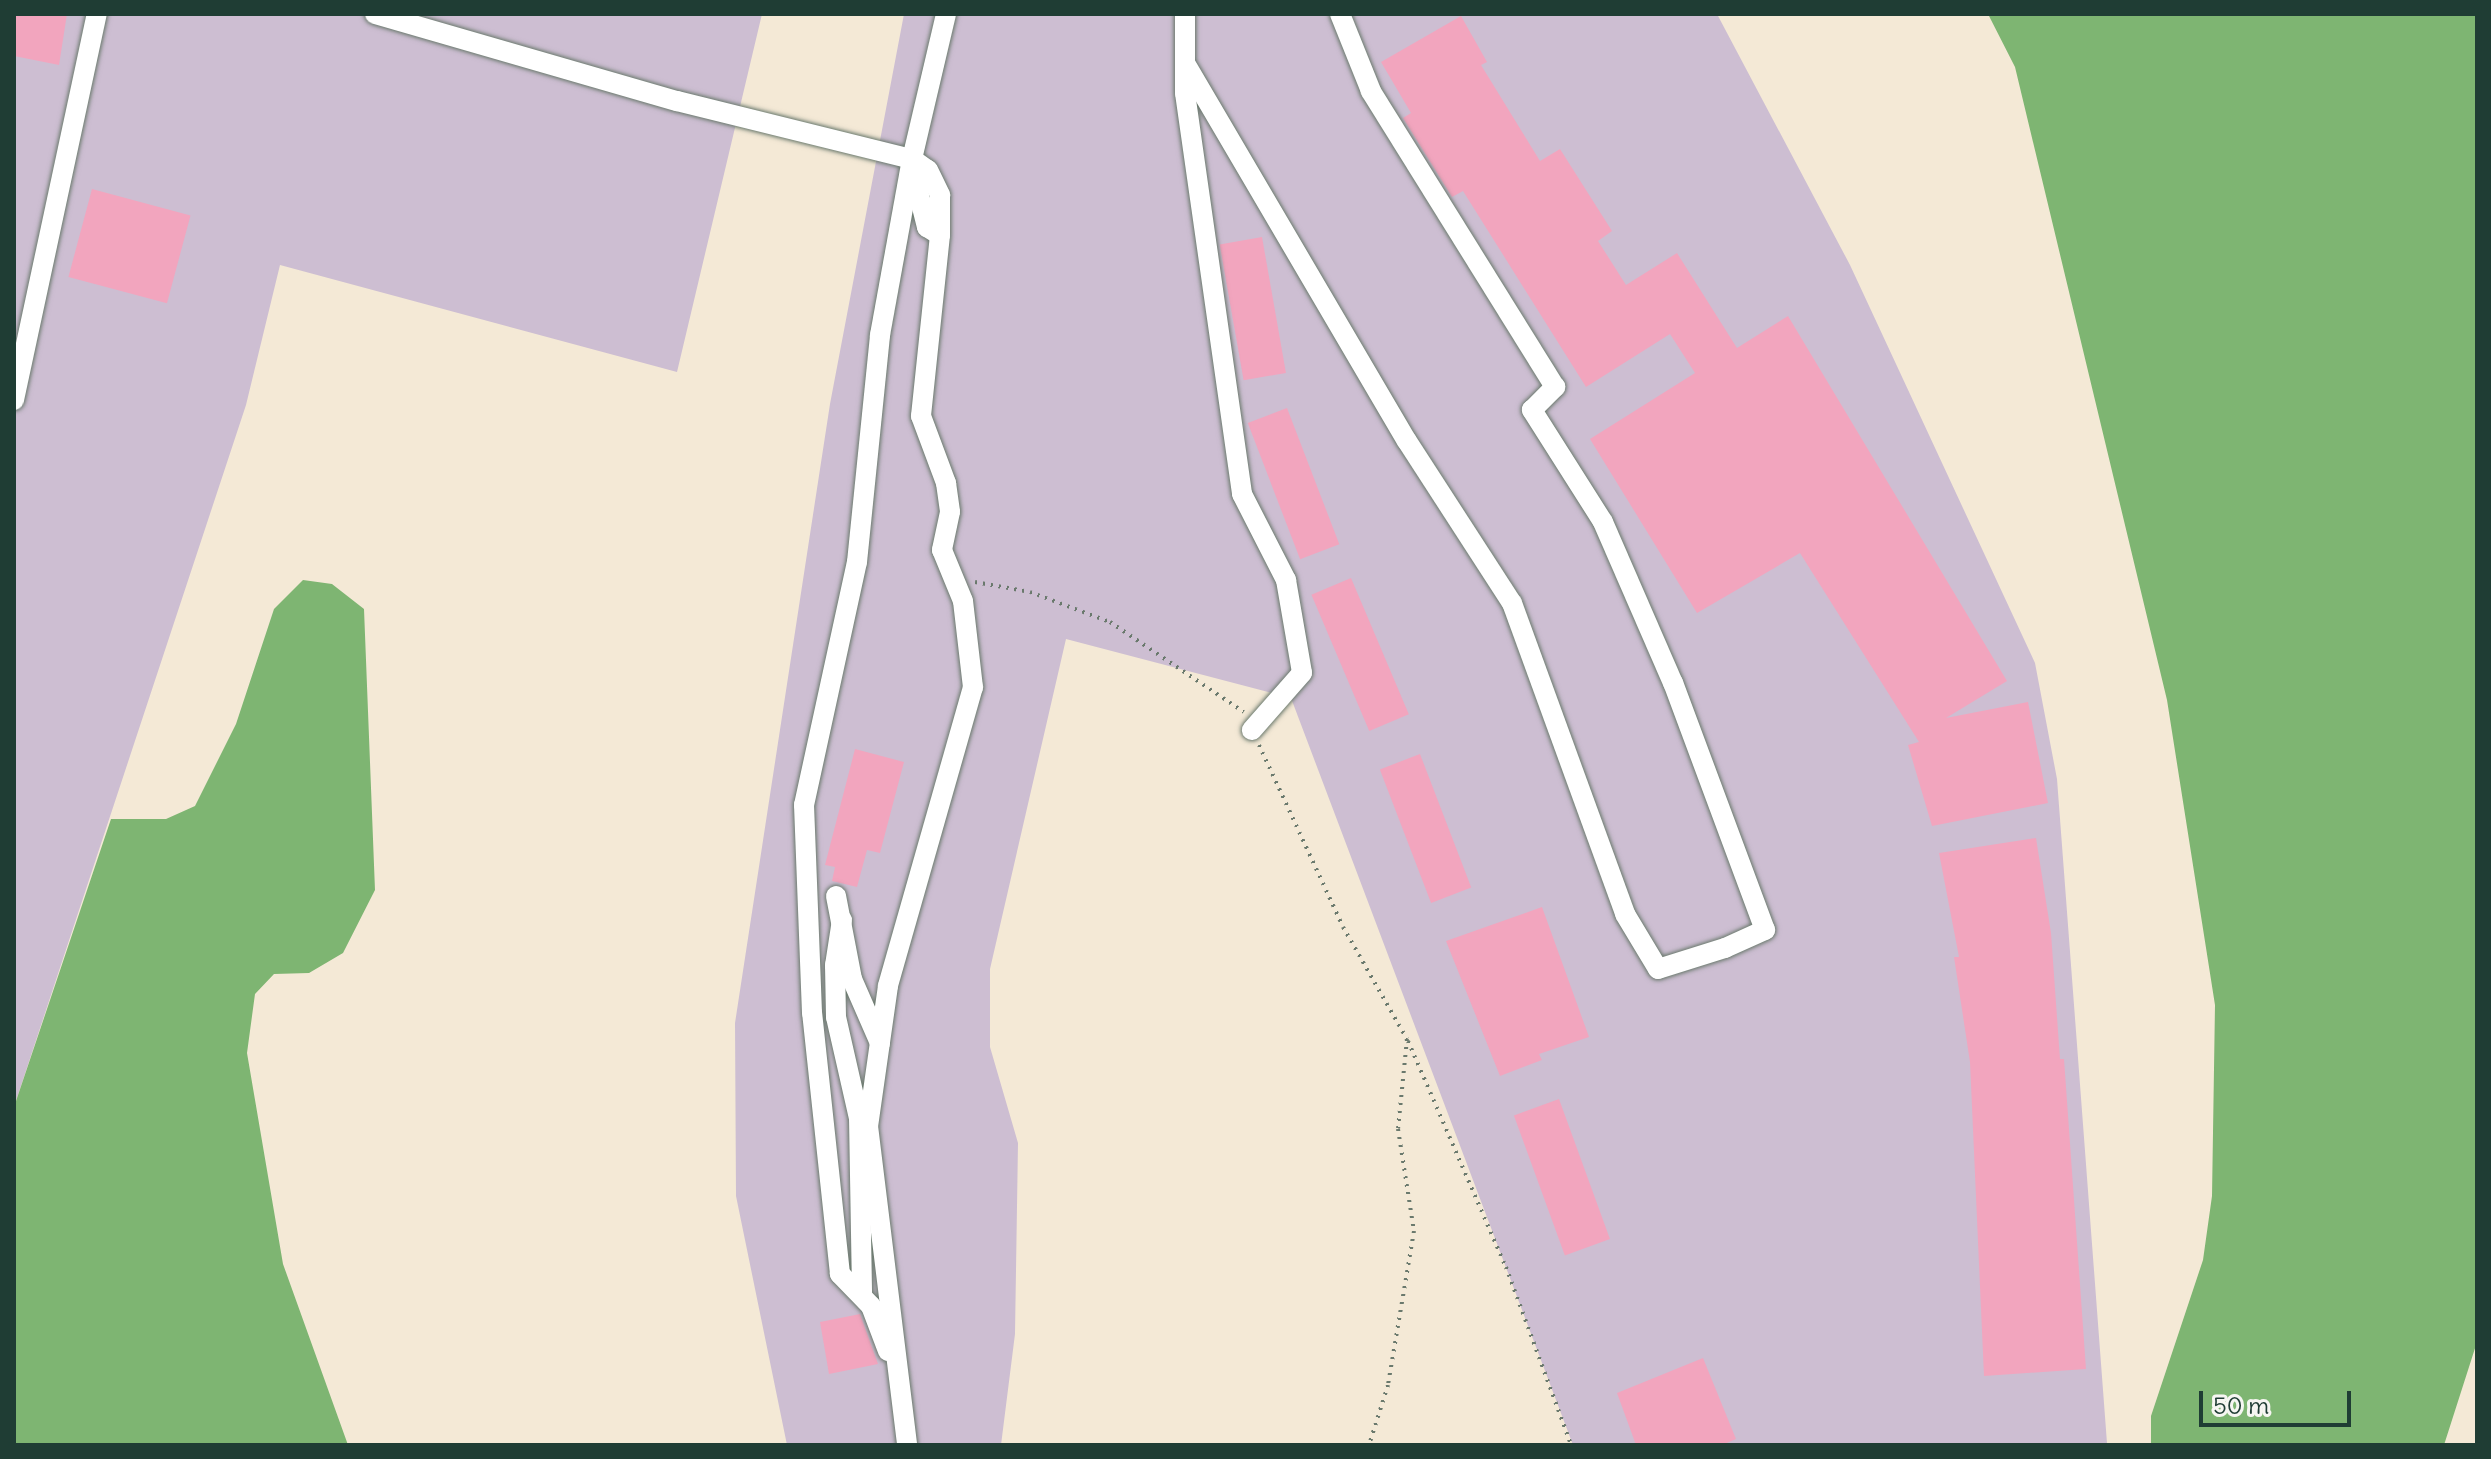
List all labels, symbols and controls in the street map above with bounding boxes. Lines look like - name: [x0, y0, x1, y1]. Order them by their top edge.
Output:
- scale bar: [2203, 1375, 2355, 1425]
- text: 50 m: [2213, 1390, 2269, 1420]

